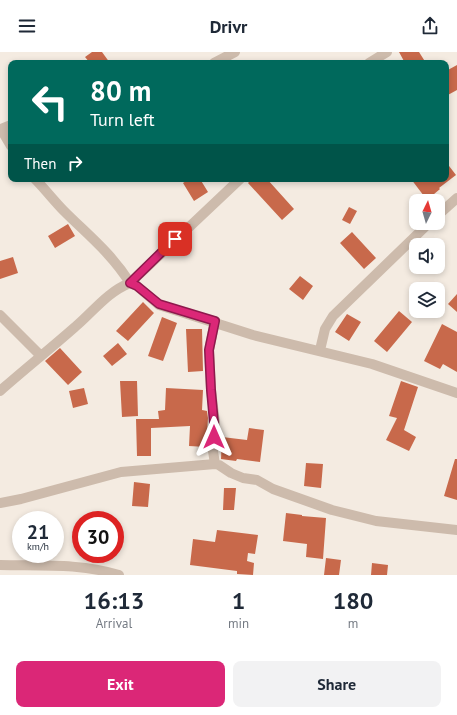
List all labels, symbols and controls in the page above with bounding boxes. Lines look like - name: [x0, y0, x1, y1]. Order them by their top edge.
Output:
- icon: menu: [16, 15, 38, 37]
- text: Drivr: [210, 15, 247, 38]
- icon: share: [419, 15, 441, 37]
- text: 80 m: [90, 72, 151, 109]
- icon: left: [24, 76, 76, 128]
- text: Turn left: [90, 108, 155, 131]
- icon: right: [64, 152, 86, 174]
- text: Then: [24, 154, 56, 173]
- north arrow: [409, 194, 445, 230]
- map controls: [409, 194, 445, 318]
- pin: [158, 222, 192, 256]
- icon: arrive: [164, 228, 186, 250]
- button: sound: [409, 238, 445, 274]
- button: layers: [409, 282, 445, 318]
- position arrow: [193, 416, 235, 458]
- speed limit sign: 30: [72, 511, 124, 563]
- text: 21: [27, 519, 49, 545]
- text: km/h: [27, 540, 49, 553]
- text: 16:13: [84, 585, 144, 616]
- text: 1: [232, 585, 245, 616]
- text: 180: [333, 585, 373, 616]
- text: Arrival: [96, 615, 132, 632]
- text: min: [228, 615, 249, 632]
- text: m: [348, 615, 358, 632]
- button: Exit: [16, 661, 225, 707]
- button: Share: [233, 661, 441, 707]

